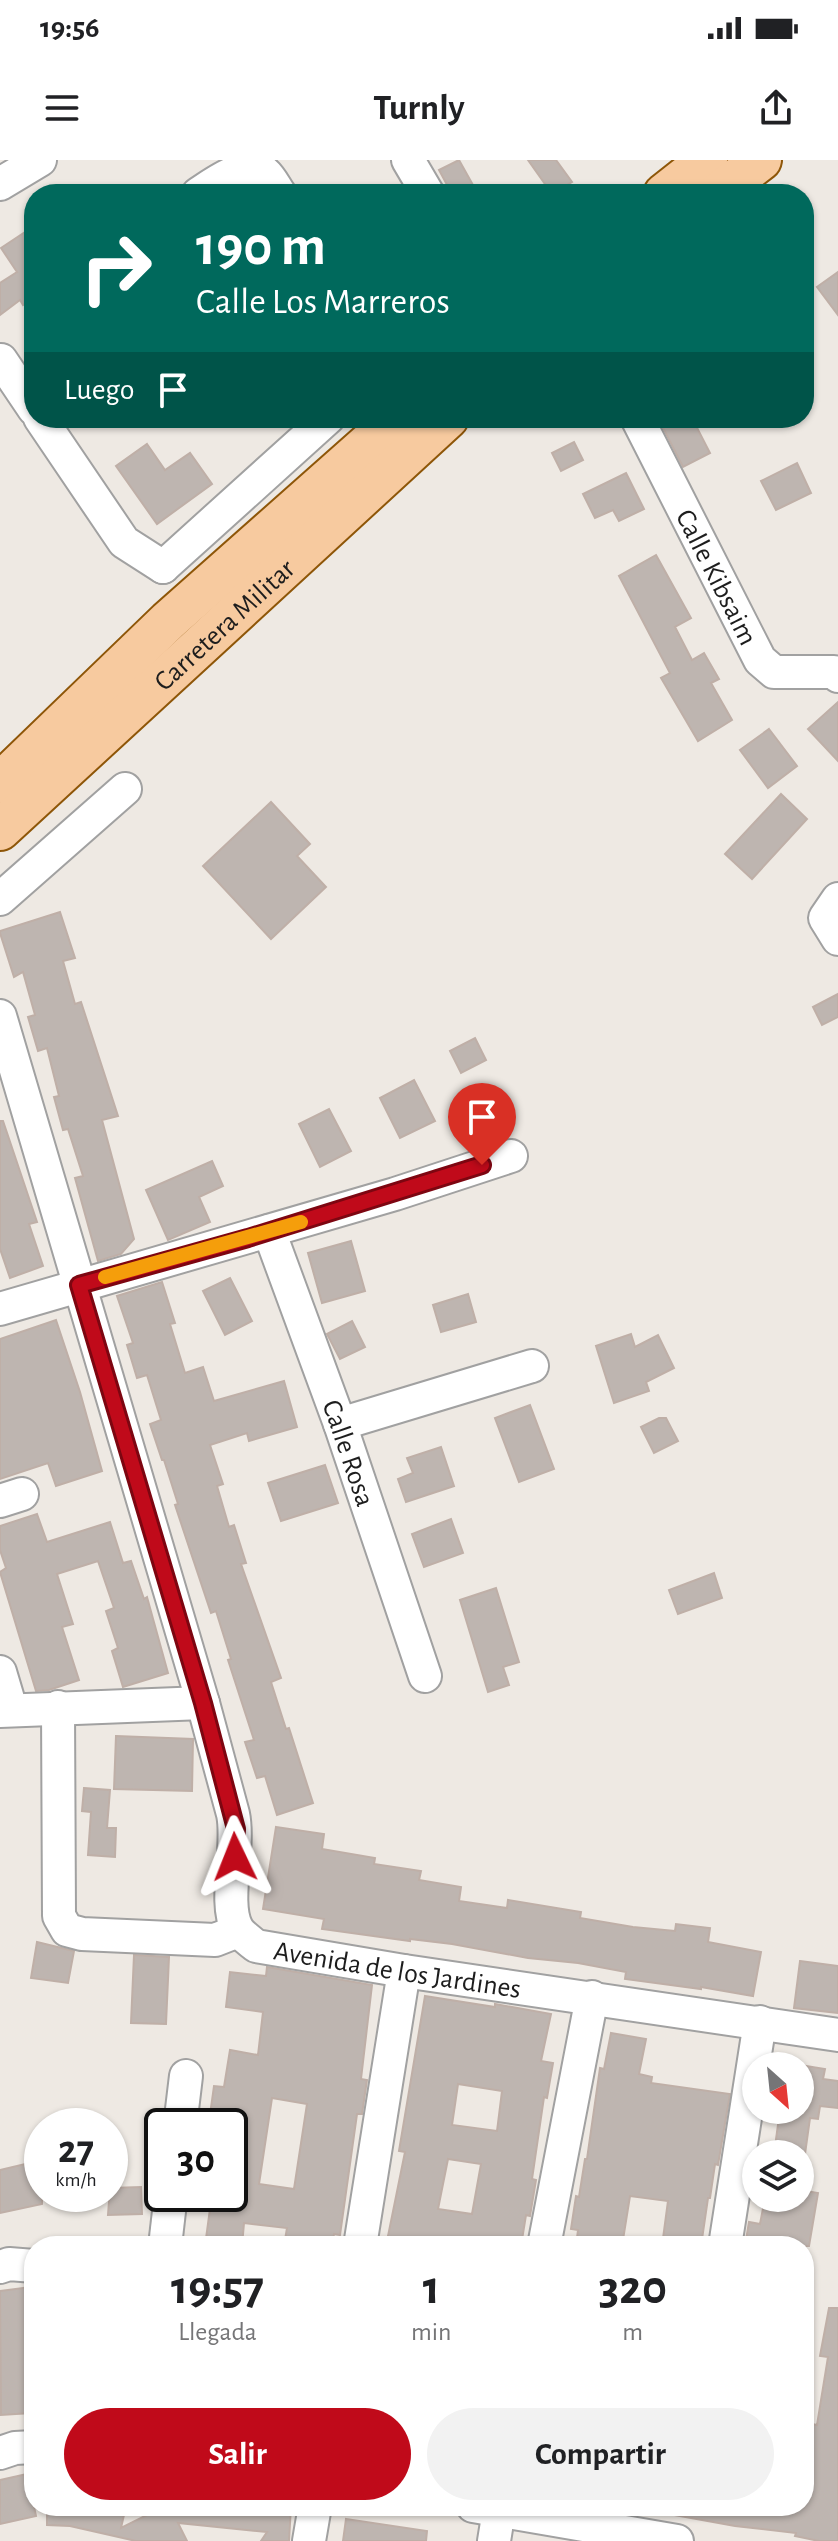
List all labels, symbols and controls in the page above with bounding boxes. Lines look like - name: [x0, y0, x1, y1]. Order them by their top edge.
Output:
- text: 19:56: [40, 13, 100, 43]
- icon: menu: [40, 86, 84, 130]
- icon: share: [754, 86, 798, 130]
- text: Turnly: [373, 90, 465, 126]
- icon: right: [64, 216, 168, 320]
- text: 190 m: [196, 219, 326, 275]
- text: Calle Los Marreros: [196, 284, 450, 320]
- icon: arrive: [151, 368, 195, 412]
- text: Luego: [64, 375, 135, 405]
- street label: Calle Kibsaim: [670, 505, 762, 650]
- street label: Carretera Militar: [150, 555, 301, 697]
- pin: [448, 1083, 516, 1165]
- icon: arrive: [460, 1095, 504, 1139]
- street label: Calle Rosa: [316, 1396, 379, 1510]
- position arrow: [193, 1815, 277, 1899]
- street label: Avenida de los Jardines: [271, 1937, 523, 2004]
- north arrow: [742, 2052, 814, 2124]
- map controls: [742, 2052, 814, 2212]
- speed limit sign: 30: [144, 2108, 248, 2212]
- text: 27: [58, 2130, 94, 2170]
- button: layers: [742, 2140, 814, 2212]
- text: km/h: [55, 2170, 97, 2190]
- text: 19:57: [171, 2265, 264, 2313]
- text: 1: [423, 2265, 440, 2313]
- text: 320: [599, 2265, 667, 2313]
- text: Llegada: [178, 2319, 257, 2345]
- text: min: [411, 2319, 452, 2345]
- text: m: [622, 2319, 643, 2345]
- button: Salir: [64, 2408, 411, 2500]
- button: Compartir: [427, 2408, 774, 2500]

